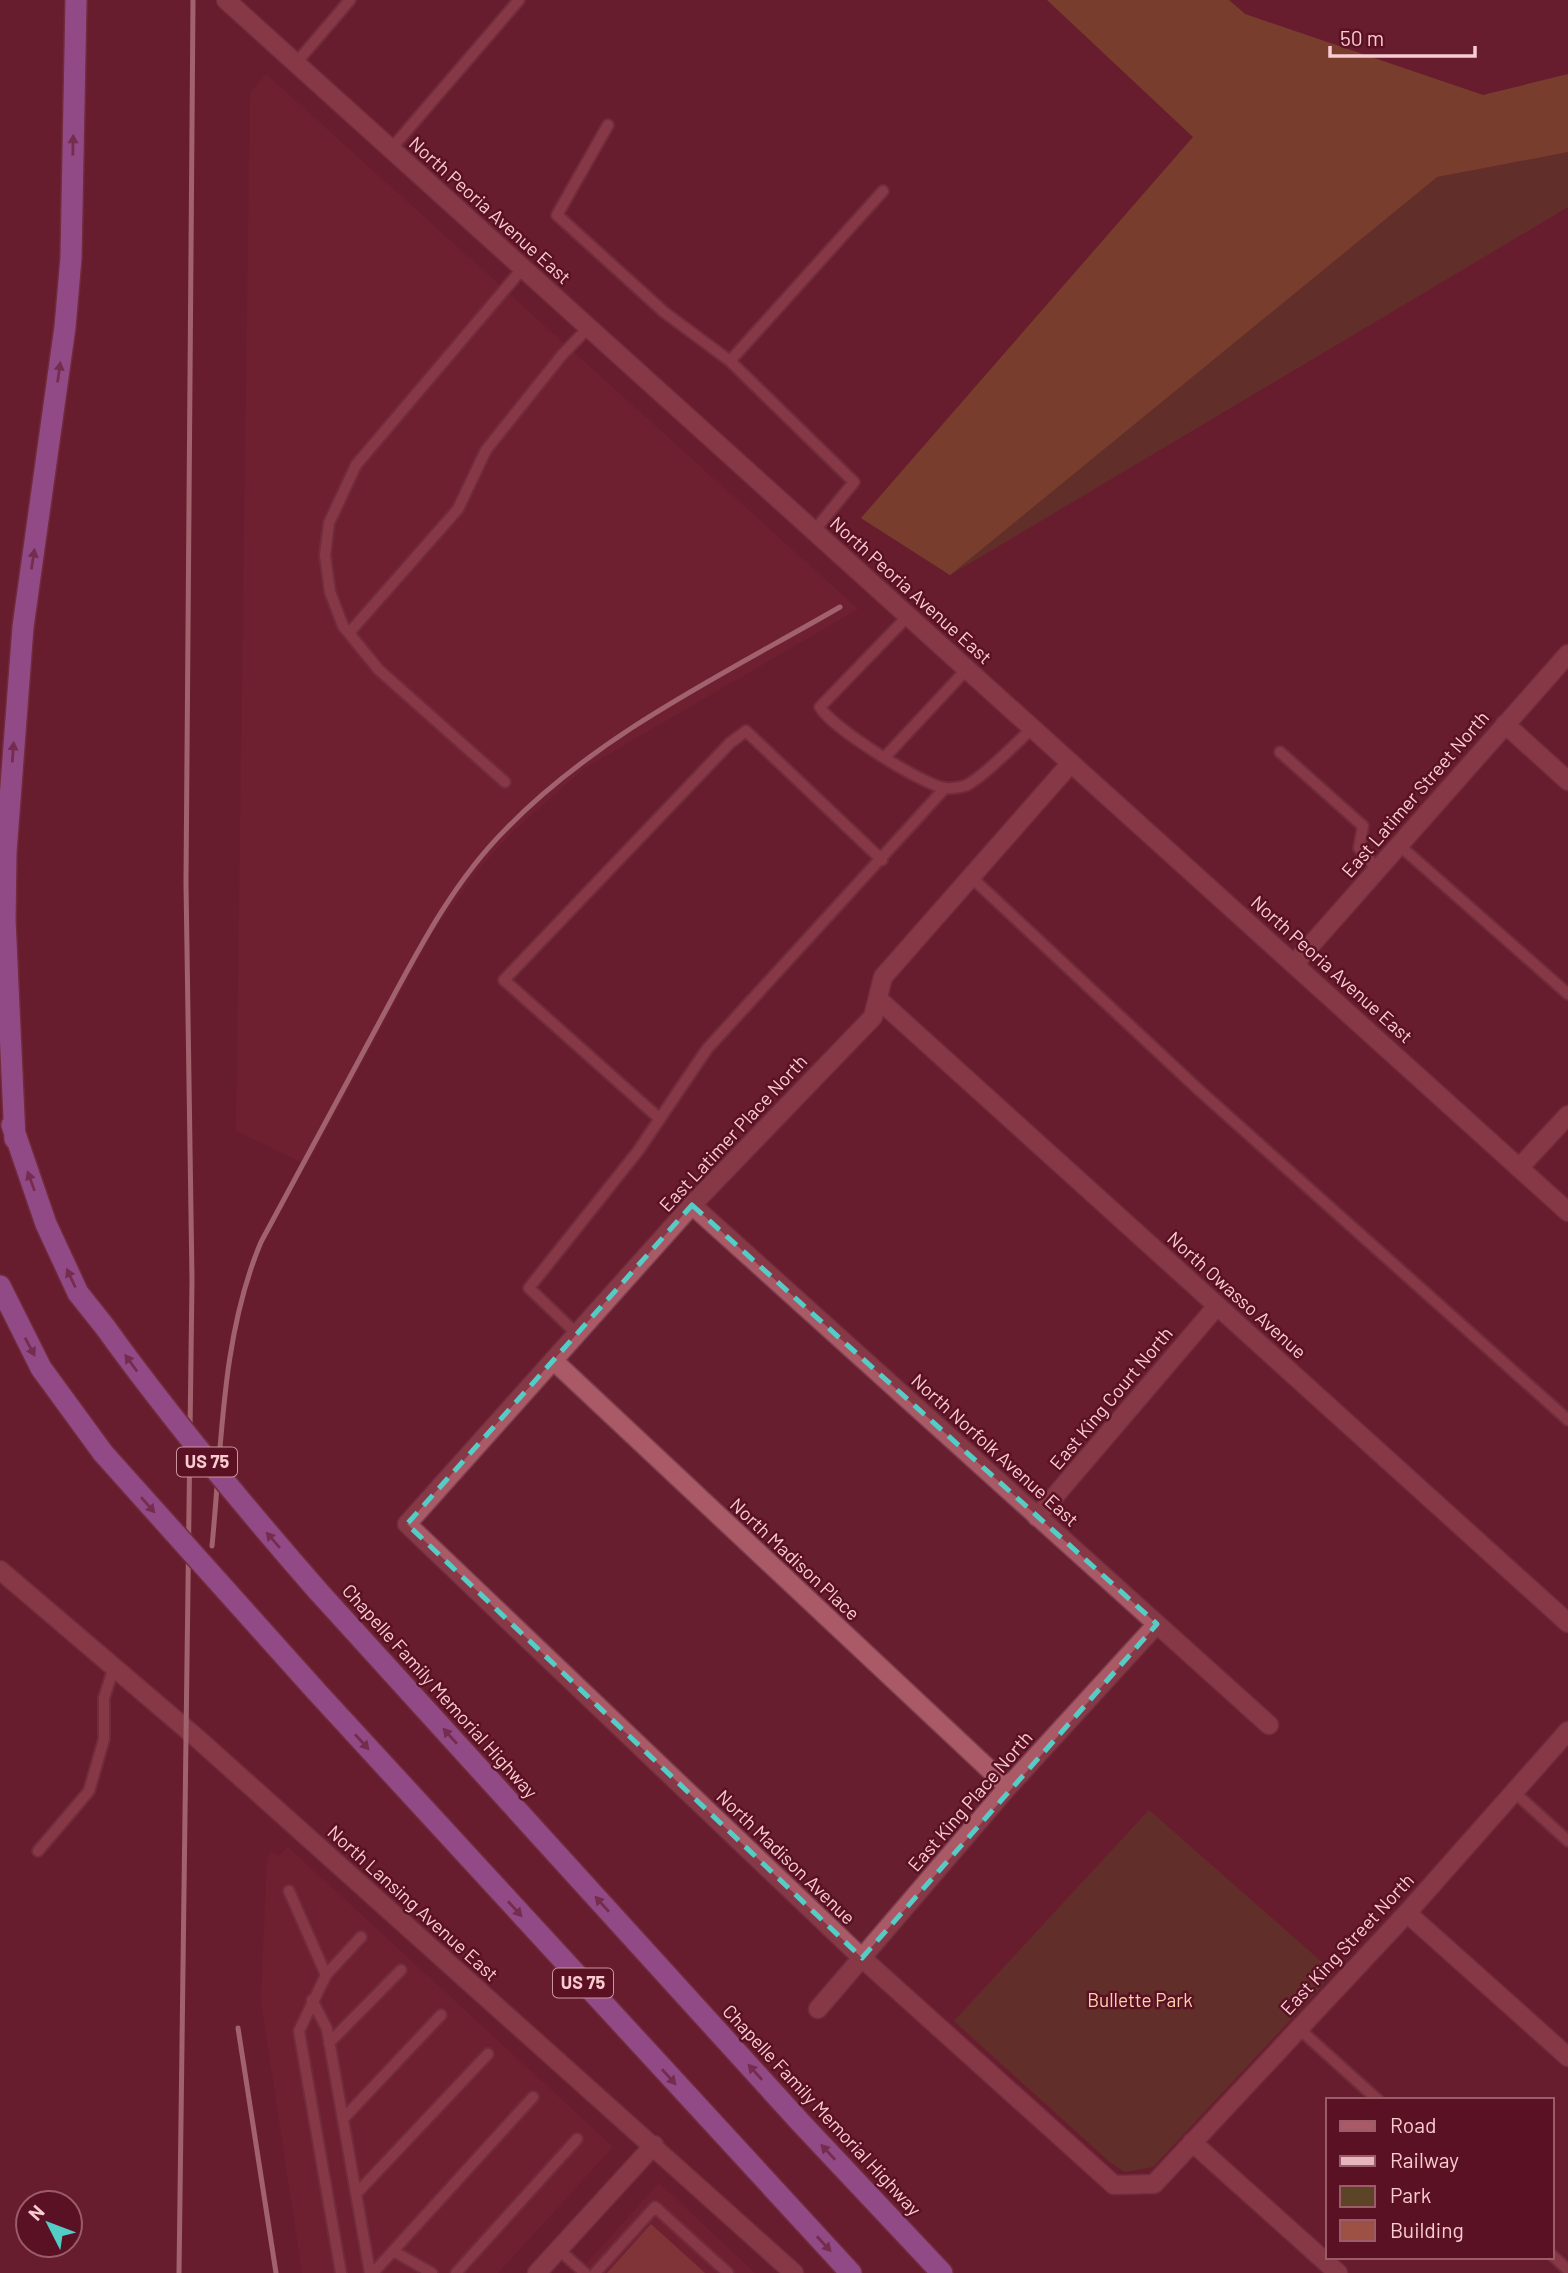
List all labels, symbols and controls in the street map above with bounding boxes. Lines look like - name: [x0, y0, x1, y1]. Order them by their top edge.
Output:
- scale bar: [1330, 14, 1475, 58]
- text: 50 m: [1340, 25, 1384, 50]
- street label: North Peoria Avenue East: [405, 131, 576, 288]
- one-way arrow: [67, 134, 79, 156]
- one-way arrow: [53, 361, 64, 383]
- street label: North Peoria Avenue East: [826, 511, 997, 668]
- one-way arrow: [28, 548, 39, 570]
- street label: East Latimer Street North: [1336, 706, 1493, 882]
- one-way arrow: [8, 741, 19, 763]
- street label: North Peoria Avenue East: [1247, 890, 1418, 1047]
- street label: East Latimer Place North: [654, 1049, 811, 1216]
- one-way arrow: [25, 1171, 36, 1192]
- street label: North Owasso Avenue: [1163, 1226, 1312, 1363]
- one-way arrow: [66, 1268, 77, 1288]
- street label: East King Court North: [1044, 1322, 1177, 1474]
- one-way arrow: [25, 1337, 36, 1357]
- one-way arrow: [124, 1354, 138, 1372]
- street label: North Norfolk Avenue East: [907, 1368, 1084, 1531]
- road number: US 75: [177, 1448, 237, 1476]
- street label: North Madison Place: [726, 1493, 865, 1625]
- one-way arrow: [140, 1496, 156, 1514]
- one-way arrow: [265, 1531, 281, 1549]
- street label: Chapelle Family Memorial Highway: [338, 1579, 543, 1803]
- street label: East King Place North: [902, 1726, 1037, 1876]
- one-way arrow: [442, 1727, 458, 1744]
- one-way arrow: [354, 1733, 370, 1751]
- street label: North Madison Avenue: [712, 1785, 860, 1929]
- street label: North Lansing Avenue East: [323, 1820, 503, 1985]
- street label: East King Street North: [1275, 1868, 1418, 2019]
- one-way arrow: [595, 1896, 611, 1913]
- one-way arrow: [507, 1900, 523, 1917]
- road number: US 75: [553, 1968, 613, 1997]
- park label: Bullette Park: [1087, 1988, 1193, 2011]
- street label: Chapelle Family Memorial Highway: [718, 1999, 927, 2220]
- one-way arrow: [748, 2064, 763, 2081]
- one-way arrow: [661, 2068, 677, 2086]
- legend: [1326, 2098, 1554, 2259]
- text: Road: [1390, 2112, 1436, 2137]
- one-way arrow: [821, 2144, 837, 2161]
- text: Railway: [1390, 2147, 1459, 2172]
- text: Park: [1390, 2182, 1431, 2207]
- north arrow: [14, 2189, 84, 2259]
- text: N: [23, 2200, 49, 2225]
- text: Building: [1390, 2217, 1464, 2242]
- one-way arrow: [815, 2235, 831, 2252]

